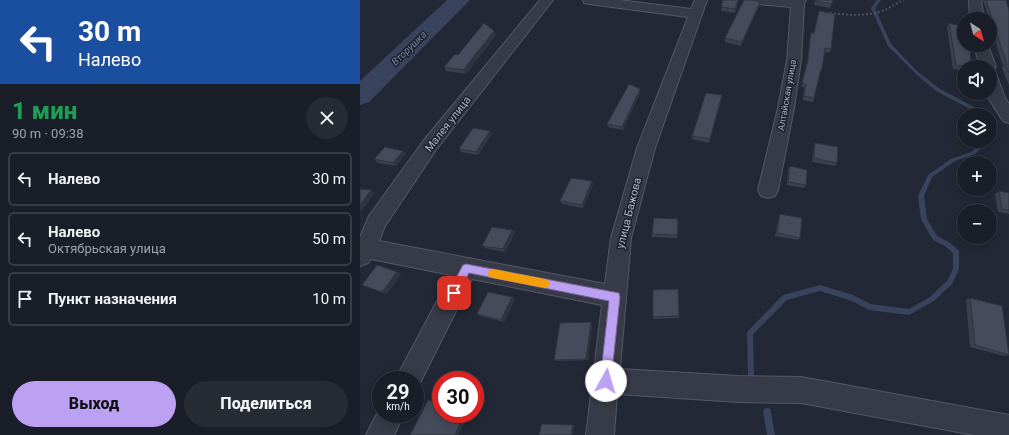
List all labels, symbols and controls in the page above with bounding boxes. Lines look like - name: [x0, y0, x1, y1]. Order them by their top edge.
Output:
- north arrow: [957, 12, 997, 52]
- map controls: [957, 12, 997, 244]
- text: 30 m: [78, 15, 141, 48]
- icon: left: [12, 16, 64, 68]
- water label: Вторушка: [389, 29, 429, 67]
- text: Налево: [78, 49, 141, 70]
- street label: Алтайская улица: [776, 59, 798, 131]
- button: sound: [957, 60, 997, 100]
- street label: Малея улица: [422, 94, 474, 154]
- text: 1 мин: [12, 97, 77, 125]
- button: close: [306, 97, 348, 139]
- button: layers: [957, 108, 997, 148]
- text: 90 m · 09:38: [12, 126, 83, 141]
- button: +: [957, 156, 997, 196]
- icon: left: [14, 168, 36, 190]
- text: Налево: [48, 170, 100, 188]
- text: 30 m: [312, 170, 346, 188]
- street label: улица Бажова: [614, 176, 644, 250]
- button: −: [957, 204, 997, 244]
- text: Налево: [48, 223, 100, 241]
- icon: left: [14, 228, 36, 250]
- text: 50 m: [312, 230, 346, 248]
- text: Октябрьская улица: [48, 241, 166, 256]
- pin: [437, 276, 471, 310]
- icon: arrive: [443, 282, 465, 304]
- icon: arrive: [14, 288, 36, 310]
- text: Пункт назначения: [48, 290, 177, 308]
- text: 10 m: [312, 290, 346, 308]
- position arrow: [585, 360, 627, 402]
- speed limit sign: 30: [432, 371, 484, 423]
- text: 29: [387, 380, 409, 404]
- button: Выход: [12, 381, 176, 427]
- button: Поделиться: [184, 381, 348, 427]
- text: km/h: [386, 401, 410, 412]

